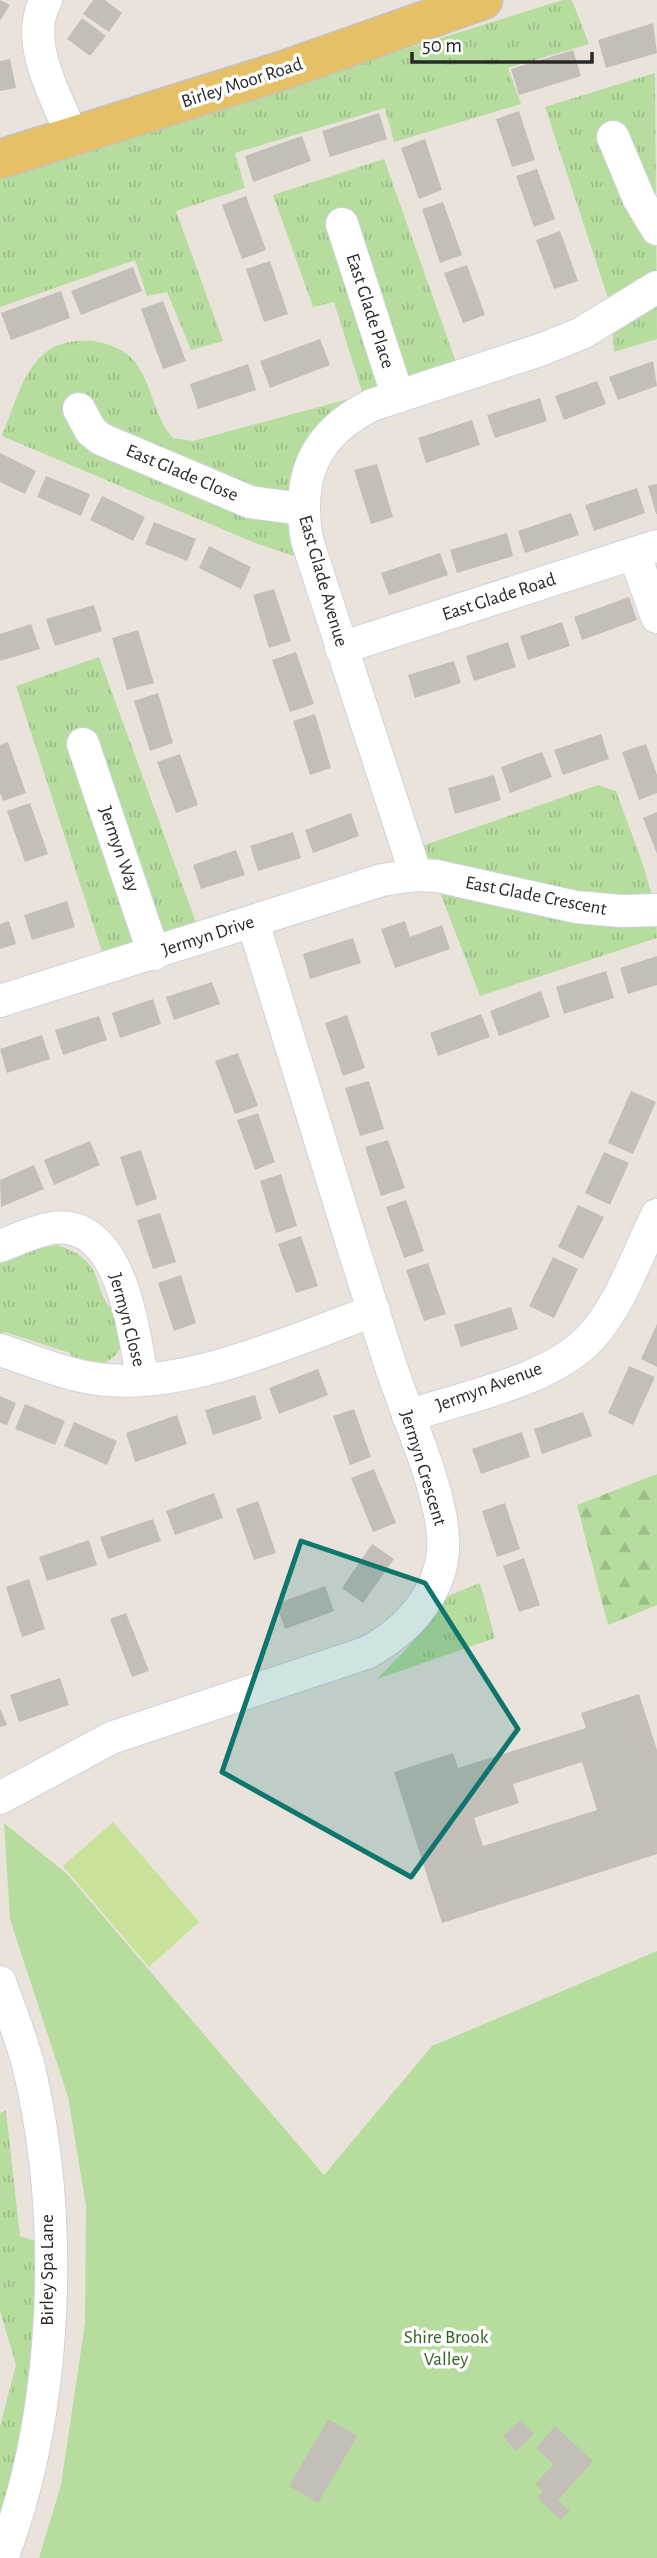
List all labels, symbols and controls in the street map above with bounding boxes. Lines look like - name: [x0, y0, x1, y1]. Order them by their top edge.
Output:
- scale bar: [412, 21, 592, 65]
- text: 50 m: [422, 35, 462, 56]
- street label: Birley Moor Road: [179, 54, 305, 111]
- street label: East Glade Place: [342, 251, 398, 371]
- street label: East Glade Close: [123, 441, 241, 505]
- street label: East Glade Avenue: [295, 513, 351, 649]
- street label: East Glade Road: [440, 570, 558, 624]
- street label: Jermyn Way: [96, 804, 142, 894]
- street label: East Glade Crescent: [464, 873, 608, 919]
- street label: Jermyn Drive: [159, 912, 257, 960]
- street label: Jermyn Close: [105, 1271, 149, 1369]
- street label: Jermyn Avenue: [433, 1359, 545, 1415]
- street label: Jermyn Crescent: [396, 1408, 450, 1528]
- street label: Birley Spa Lane: [38, 2214, 57, 2326]
- park label: Shire Brook Valley: [404, 2328, 489, 2369]

